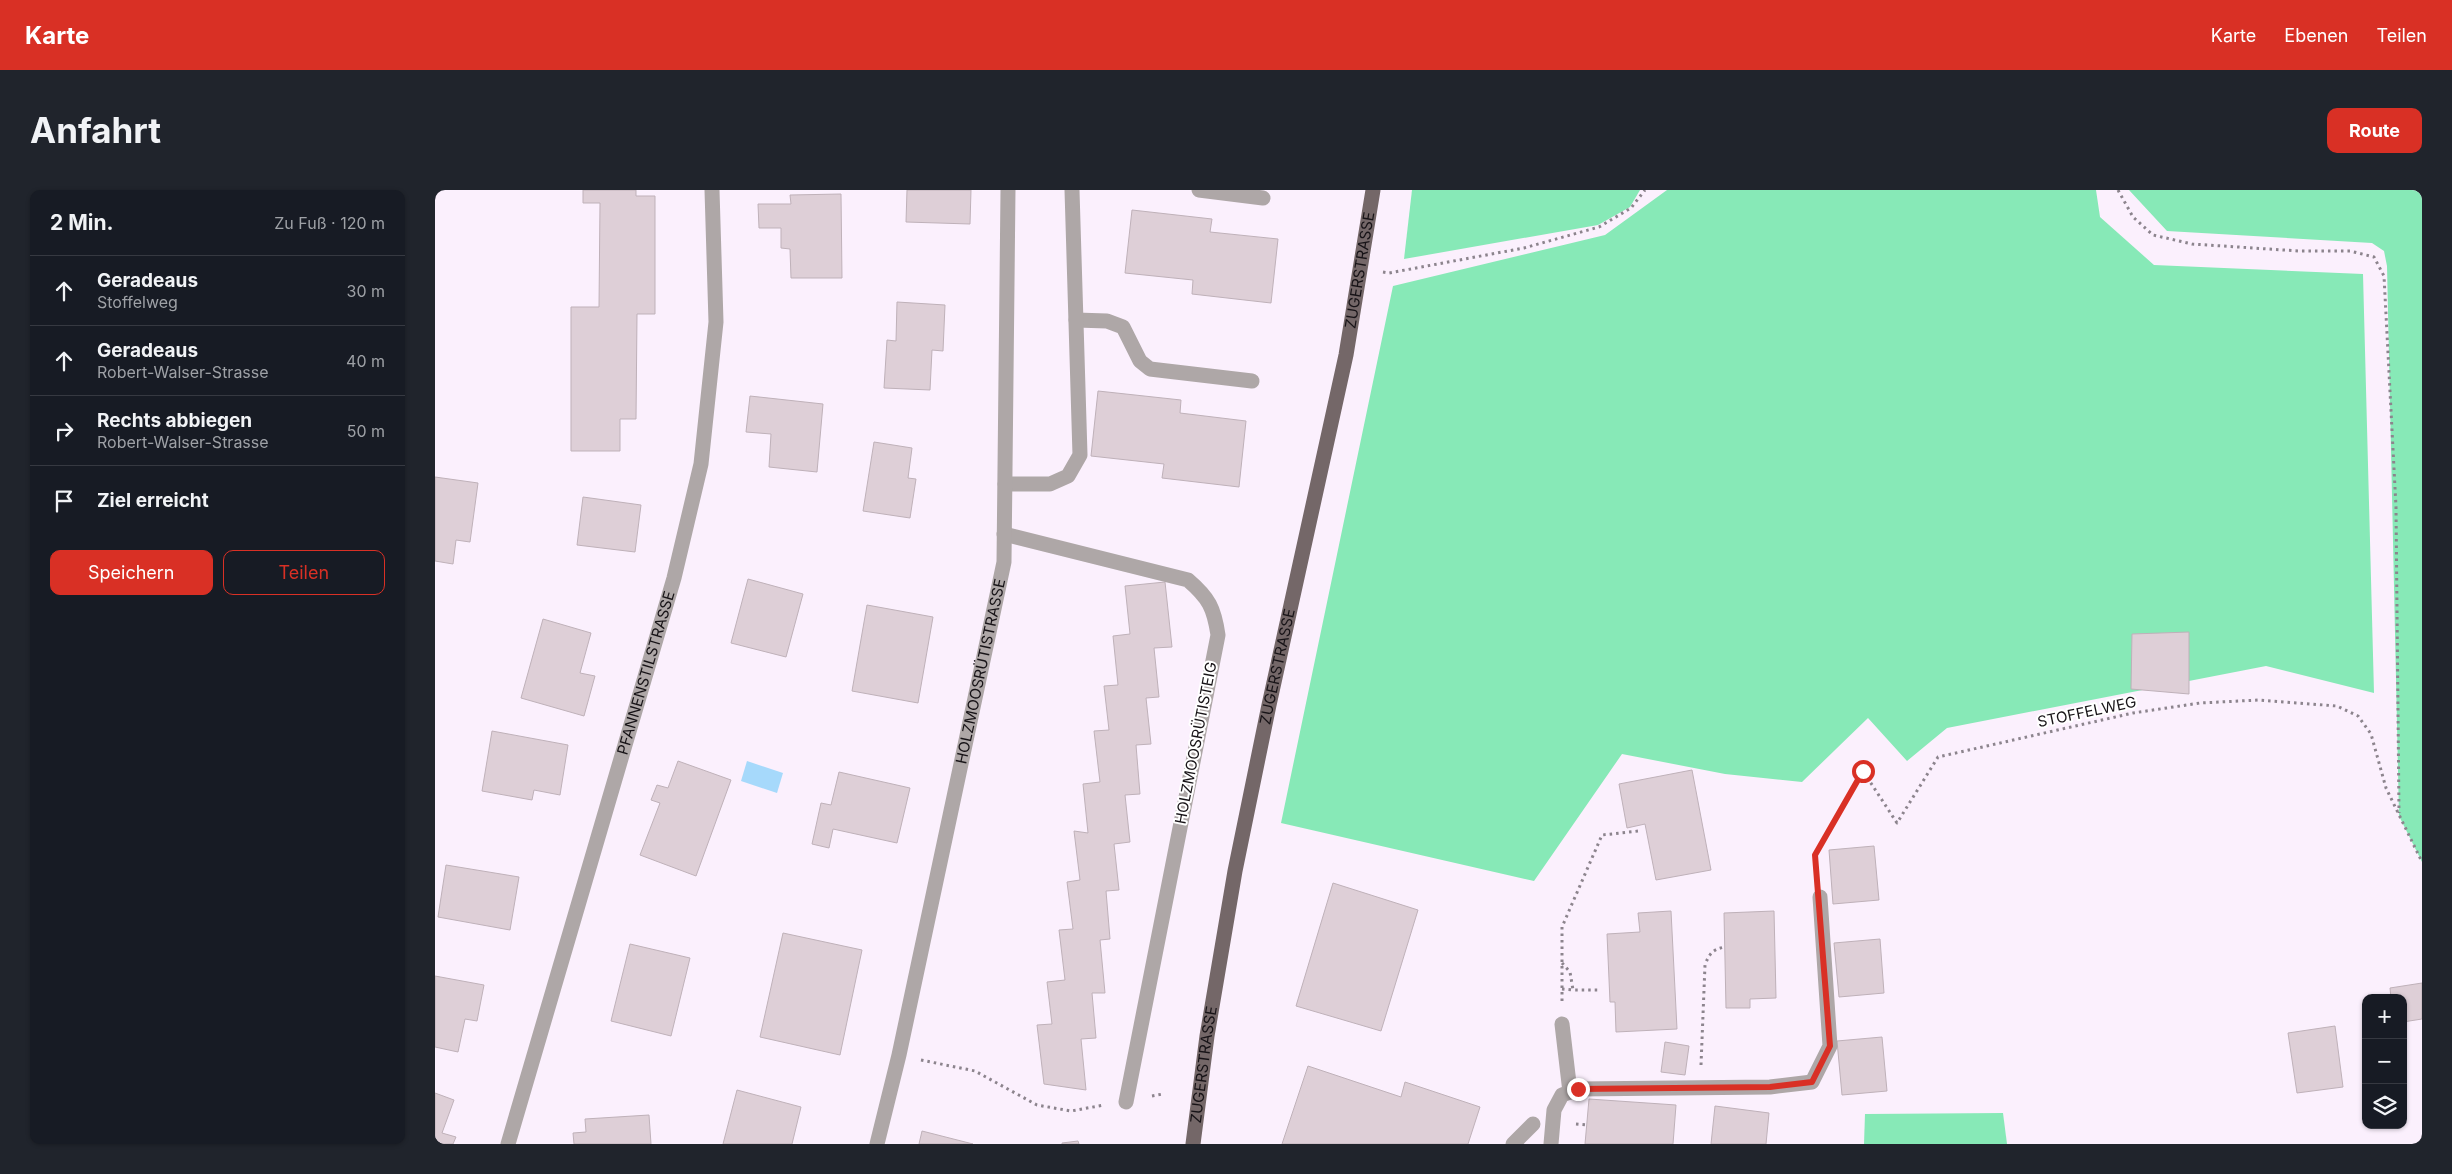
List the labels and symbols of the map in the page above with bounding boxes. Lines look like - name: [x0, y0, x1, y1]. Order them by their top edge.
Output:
- street label: ZUGERSTRASSE: [1340, 210, 1378, 330]
- street label: HOLZMOOSRÜTISTRASSE: [951, 577, 1009, 766]
- street label: PFANNENSTILSTRASSE: [613, 589, 679, 757]
- street label: ZUGERSTRASSE: [1255, 607, 1299, 726]
- street label: HOLZMOOSRÜTISTEIG: [1170, 660, 1221, 826]
- street label: STOFFELWEG: [2036, 692, 2138, 731]
- route start: [1852, 760, 1875, 783]
- street label: ZUGERSTRASSE: [1186, 1005, 1221, 1124]
- route end: [1567, 1078, 1590, 1101]

